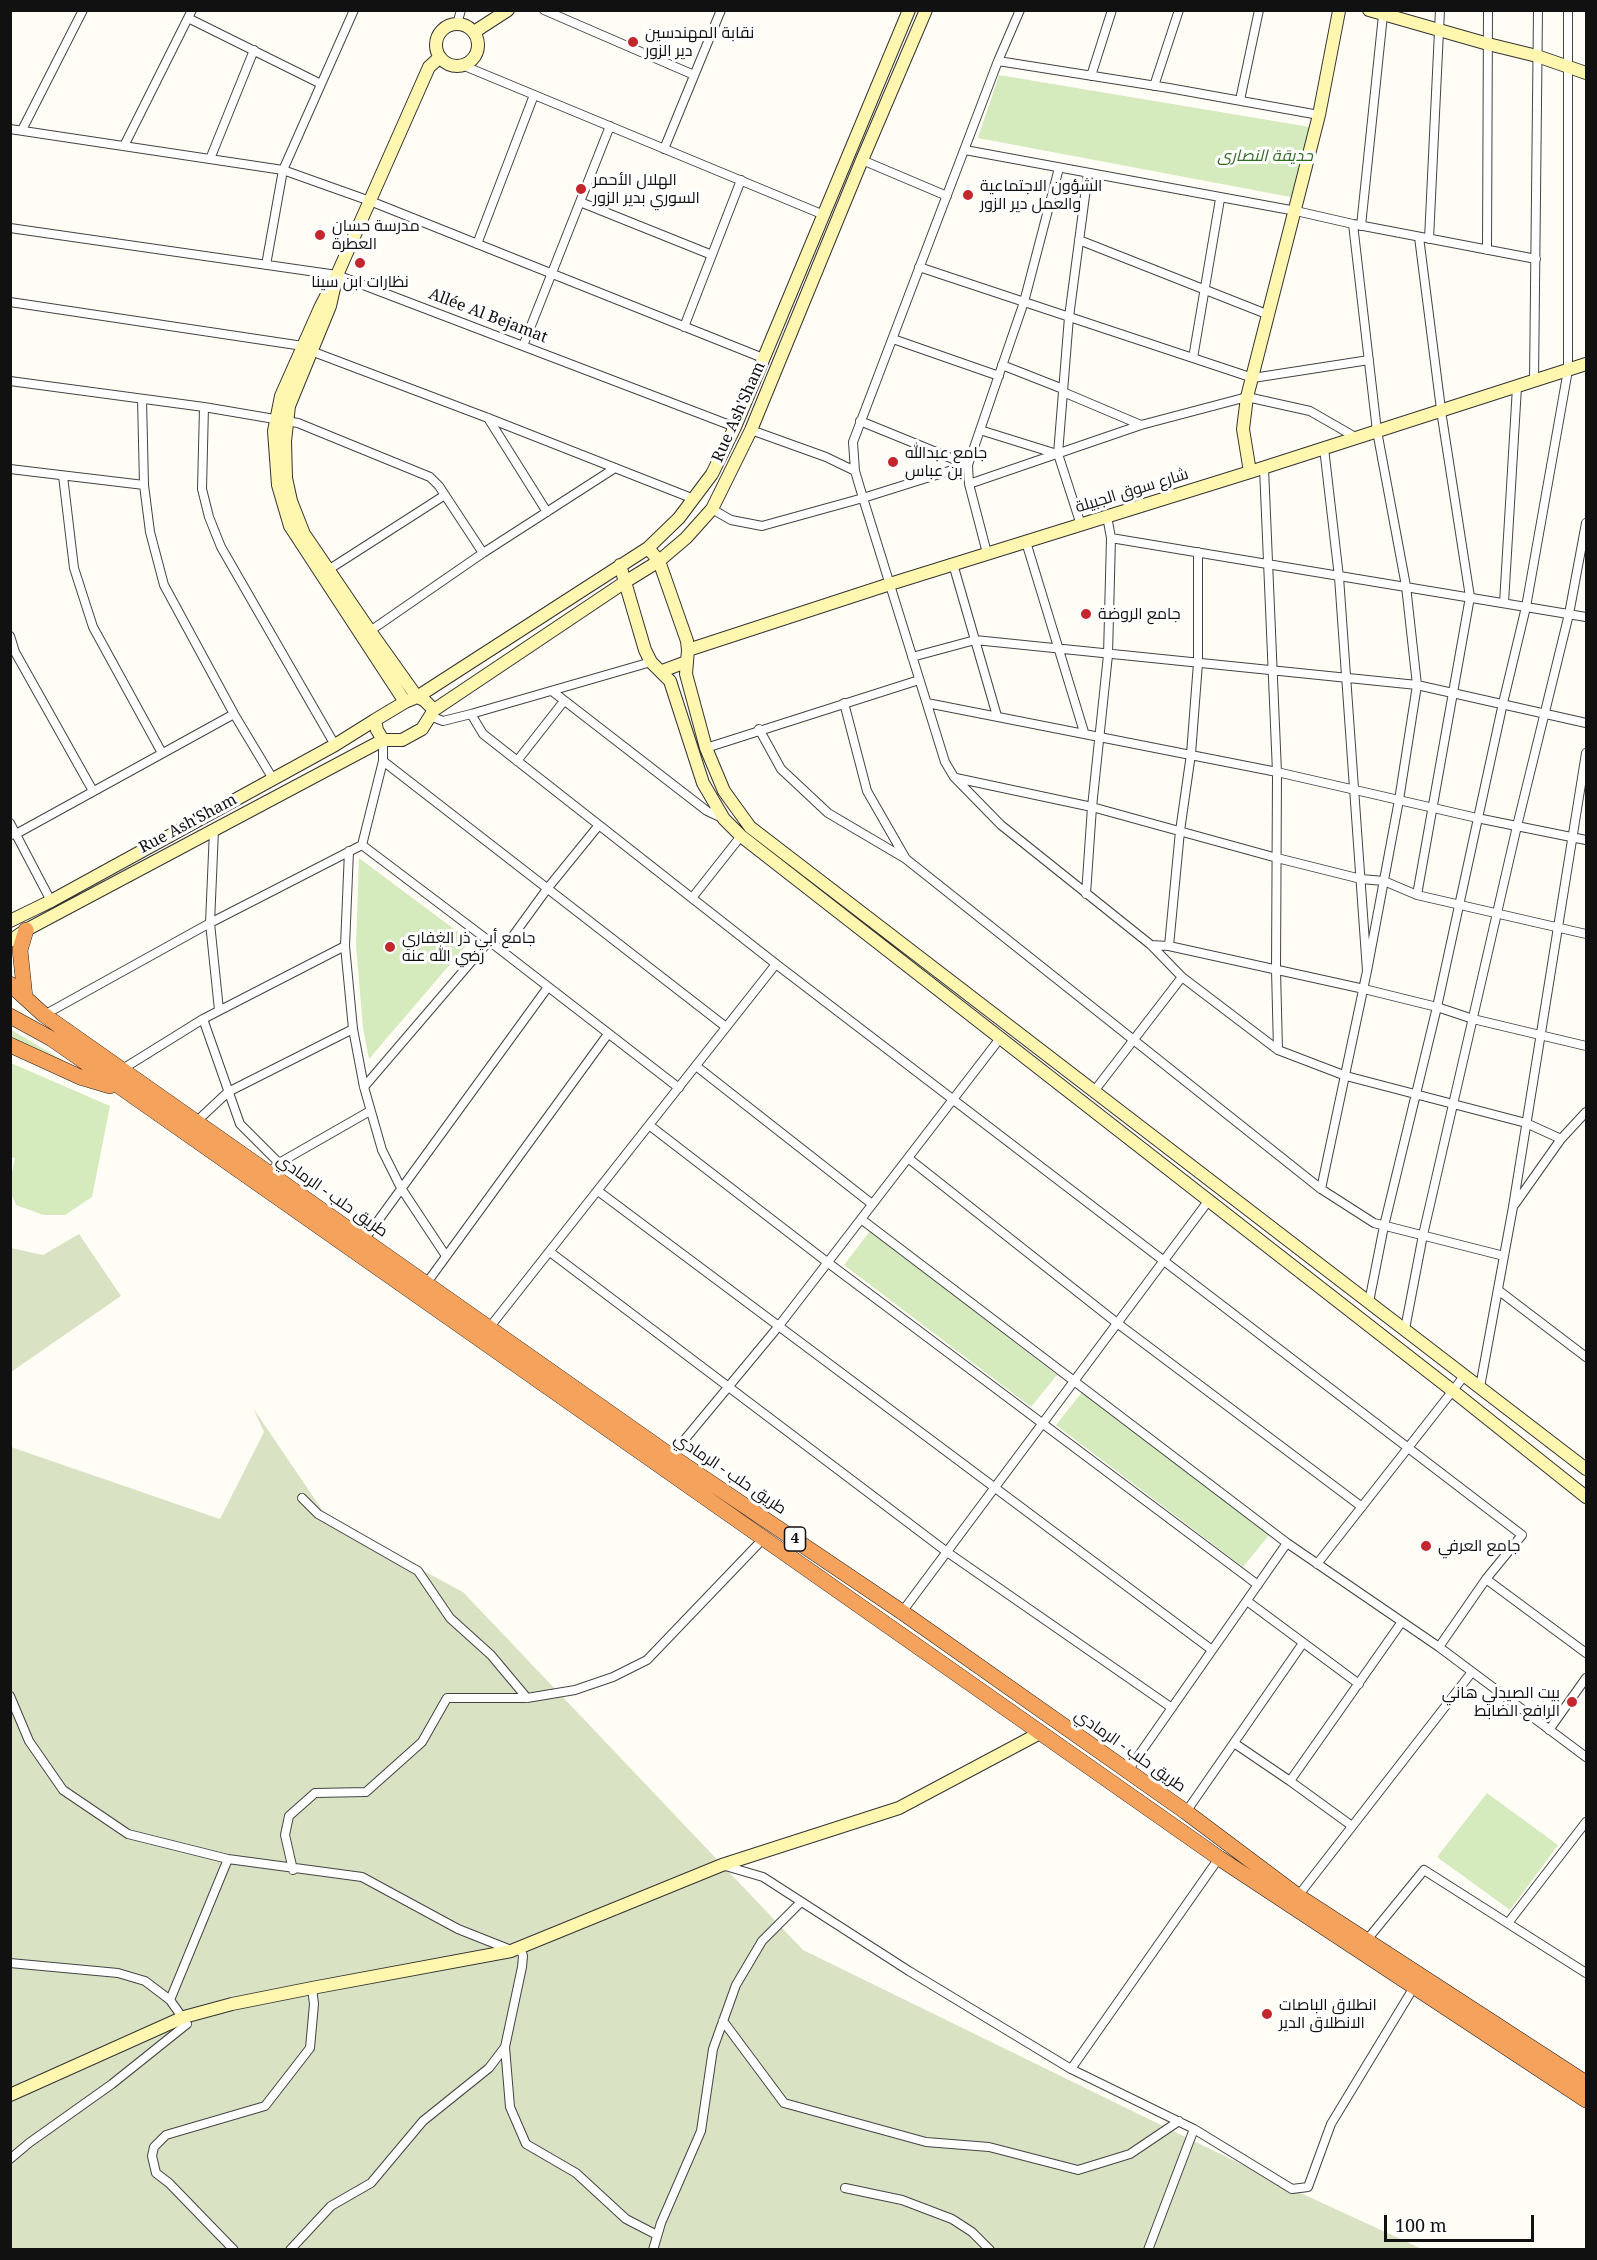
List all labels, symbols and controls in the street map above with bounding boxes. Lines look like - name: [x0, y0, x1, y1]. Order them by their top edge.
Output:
- place label: نقابة المهندسين دير الزور: [645, 23, 754, 61]
- marker: نقابة المهندسين دير الزور: [626, 35, 640, 49]
- park label: حديقة النصارى: [1217, 146, 1313, 166]
- place label: الهلال الأحمر السوري بدير الزور: [593, 170, 700, 208]
- place label: الشؤون الاجتماعية والعمل دير الزور: [980, 176, 1102, 214]
- marker: الهلال الأحمر السوري بدير الزور: [574, 182, 588, 196]
- marker: الشؤون الاجتماعية والعمل دير الزور: [961, 188, 975, 202]
- place label: مدرسة حسان العطرة: [332, 216, 420, 254]
- marker: مدرسة حسان العطرة: [313, 228, 327, 242]
- marker: نظارات ابن سينا: [353, 256, 367, 270]
- place label: نظارات ابن سينا: [311, 272, 409, 292]
- street label: Allée Al Bejamat: [426, 285, 550, 347]
- street label: Rue Ash'Sham: [708, 359, 770, 465]
- place label: جامع عبدالله بن عباس: [905, 443, 987, 481]
- marker: جامع عبدالله بن عباس: [886, 455, 900, 469]
- street label: شارع سوق الجبيلة: [1073, 465, 1191, 517]
- place label: جامع الروضة: [1098, 604, 1181, 624]
- marker: جامع الروضة: [1079, 607, 1093, 621]
- street label: Rue Ash'Sham: [136, 790, 240, 858]
- place label: جامع أبي ذر الغفاري رضي الله عنه: [402, 928, 535, 966]
- marker: جامع أبي ذر الغفاري رضي الله عنه: [383, 940, 397, 954]
- street label: طريق حلب - الرمادي: [273, 1150, 391, 1242]
- street label: طريق حلب - الرمادي: [670, 1429, 790, 1519]
- road number: 4: [784, 1527, 806, 1551]
- place label: جامع العرفي: [1438, 1536, 1520, 1556]
- marker: جامع العرفي: [1419, 1539, 1433, 1553]
- place label: بيت الصيدلي هاني الرافع الضابط: [1442, 1683, 1560, 1721]
- marker: بيت الصيدلي هاني الرافع الضابط: [1565, 1695, 1579, 1709]
- street label: طريق حلب - الرمادي: [1071, 1705, 1189, 1797]
- place label: انطلاق الباصات الانطلاق الدير: [1279, 1995, 1377, 2033]
- marker: انطلاق الباصات الانطلاق الدير: [1260, 2007, 1274, 2021]
- scale bar: [1387, 2203, 1537, 2241]
- text: 100 m: [1395, 2213, 1447, 2237]

